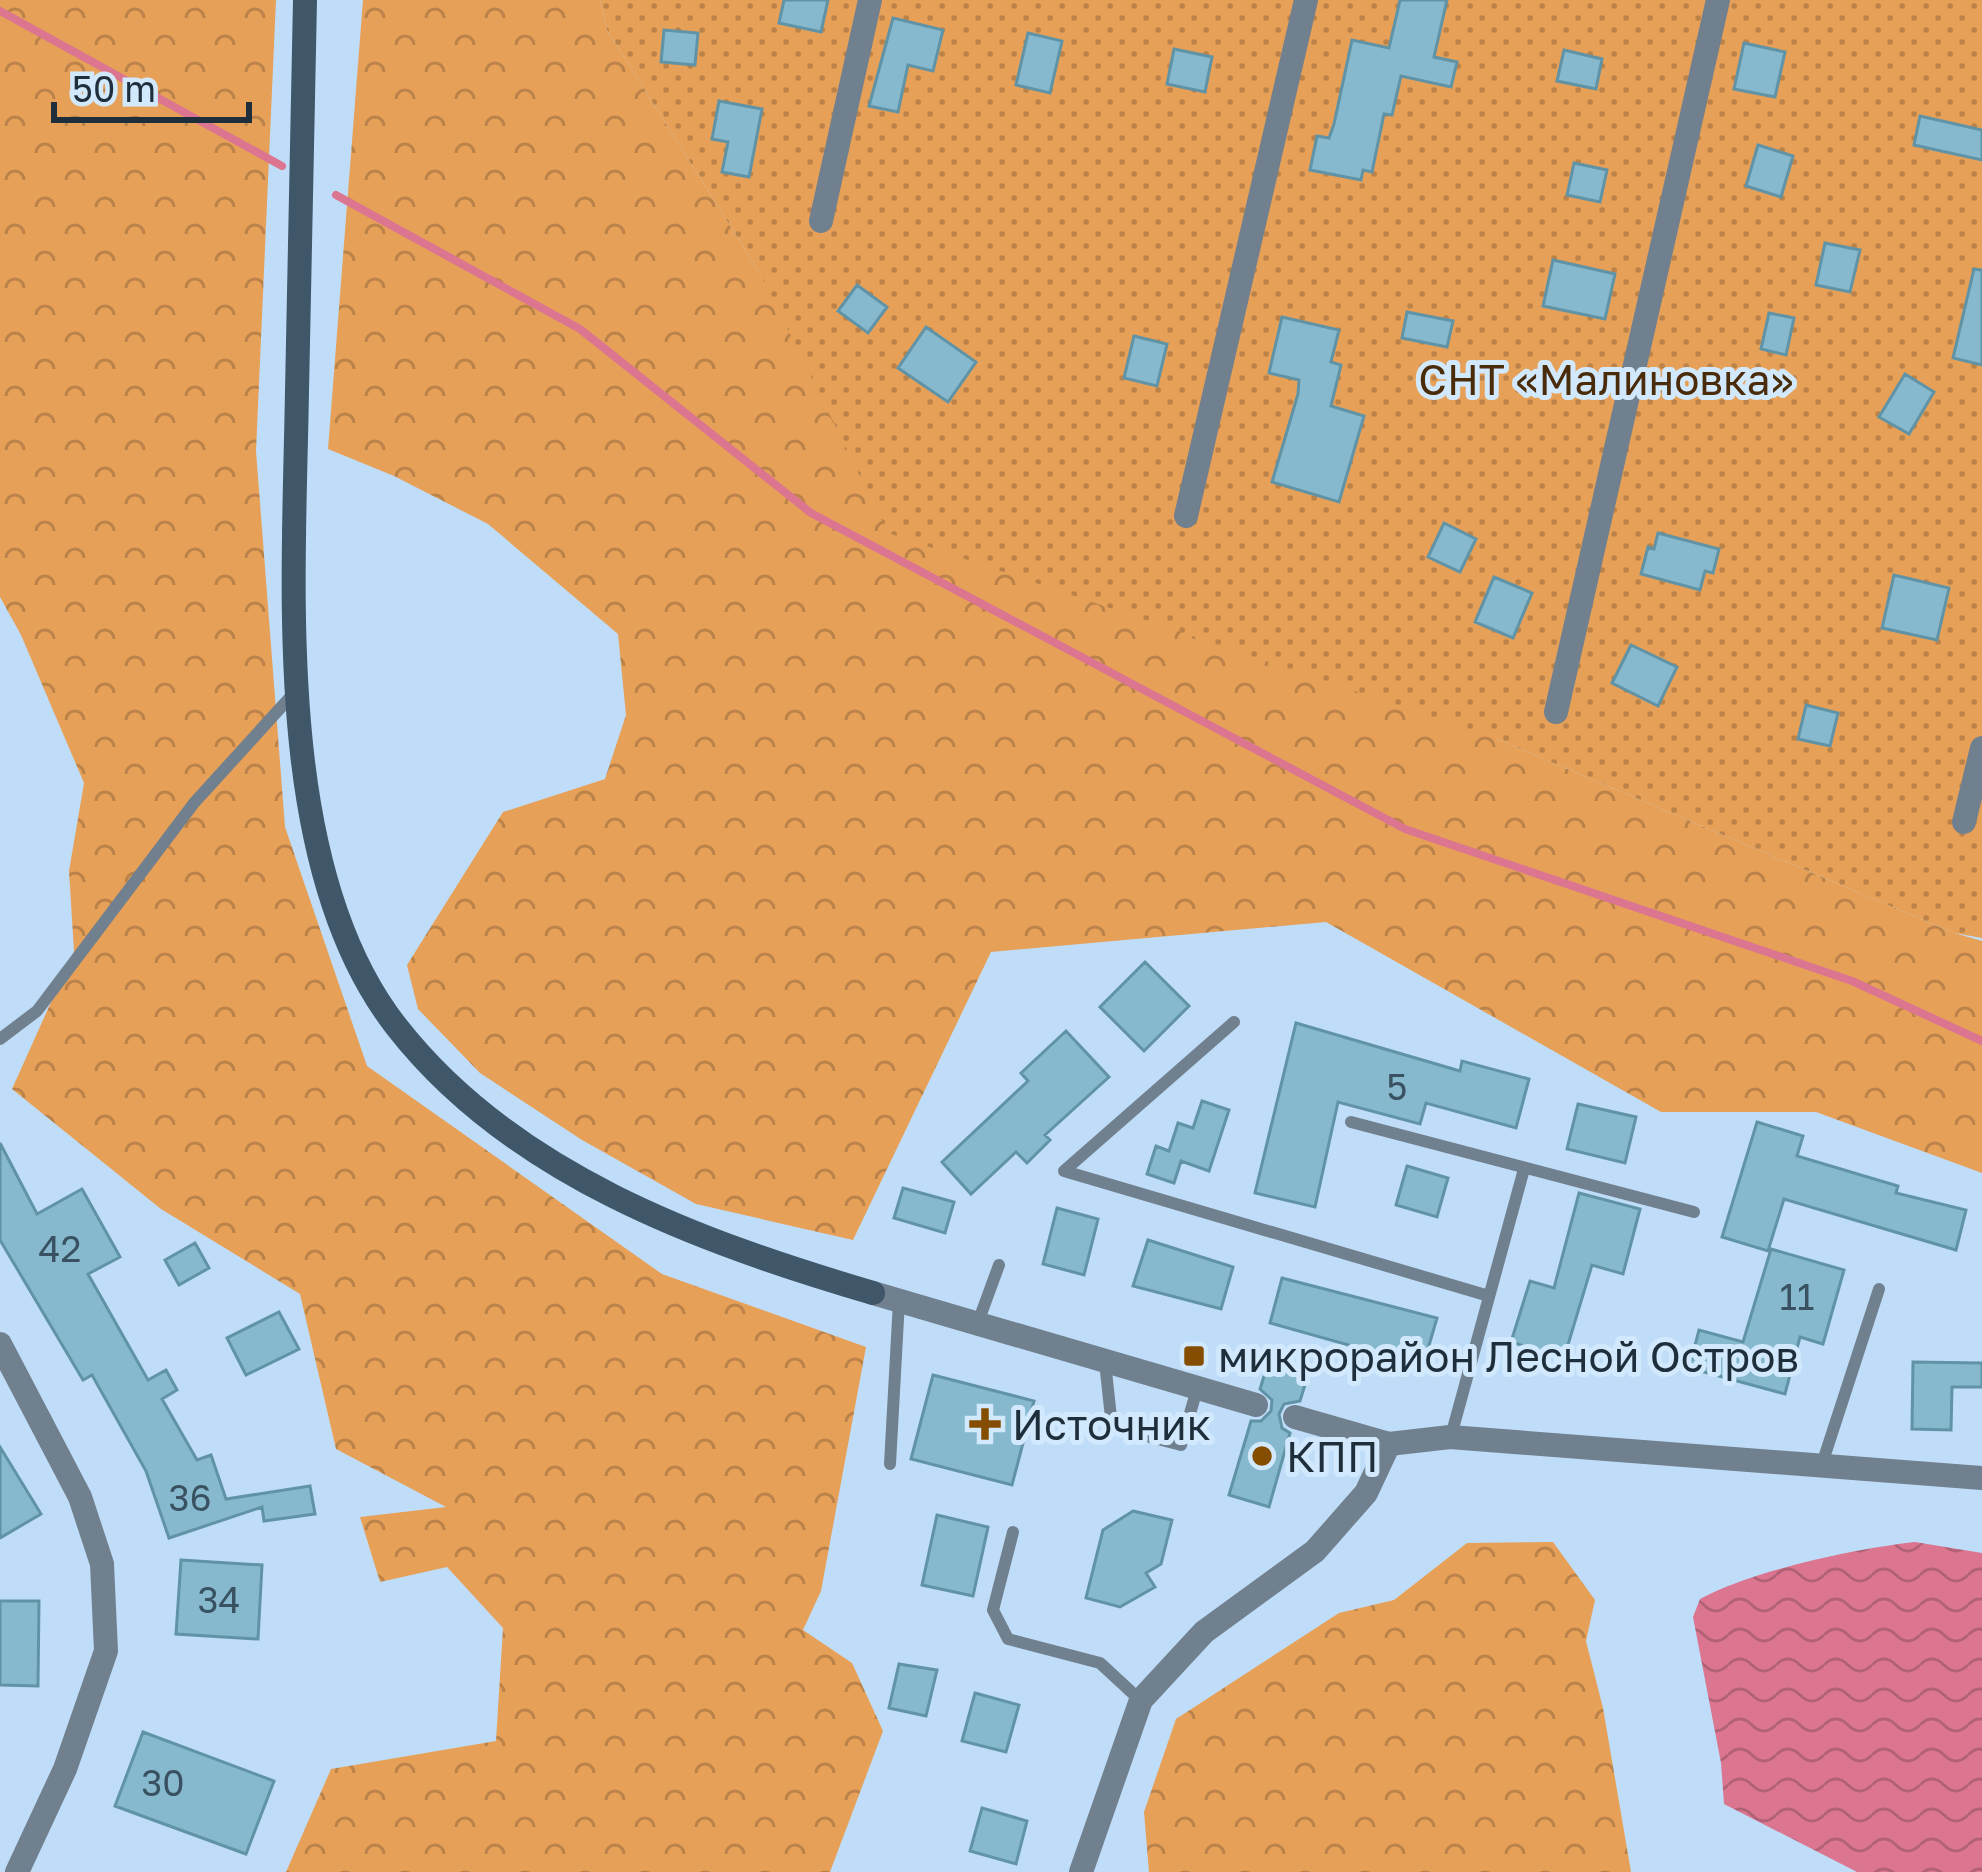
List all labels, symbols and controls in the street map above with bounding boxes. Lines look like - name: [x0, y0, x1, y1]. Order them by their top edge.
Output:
- scale bar: [54, 48, 249, 122]
- text: 50 m: [72, 67, 156, 110]
- park label: СНТ «Малиновка»: [1418, 354, 1794, 404]
- house number: 5: [1387, 1065, 1407, 1108]
- house number: 42: [39, 1227, 81, 1270]
- house number: 11: [1780, 1275, 1814, 1318]
- place label: микрорайон Лесной Остров: [1218, 1331, 1799, 1381]
- marker: микрорайон Лесной Остров: [1181, 1343, 1207, 1369]
- place label: Источник: [1012, 1399, 1211, 1449]
- marker: Источник: [969, 1408, 1001, 1440]
- place label: КПП: [1286, 1431, 1378, 1481]
- marker: КПП: [1249, 1443, 1275, 1469]
- house number: 36: [169, 1476, 211, 1519]
- house number: 34: [197, 1578, 241, 1621]
- house number: 30: [141, 1761, 185, 1804]

